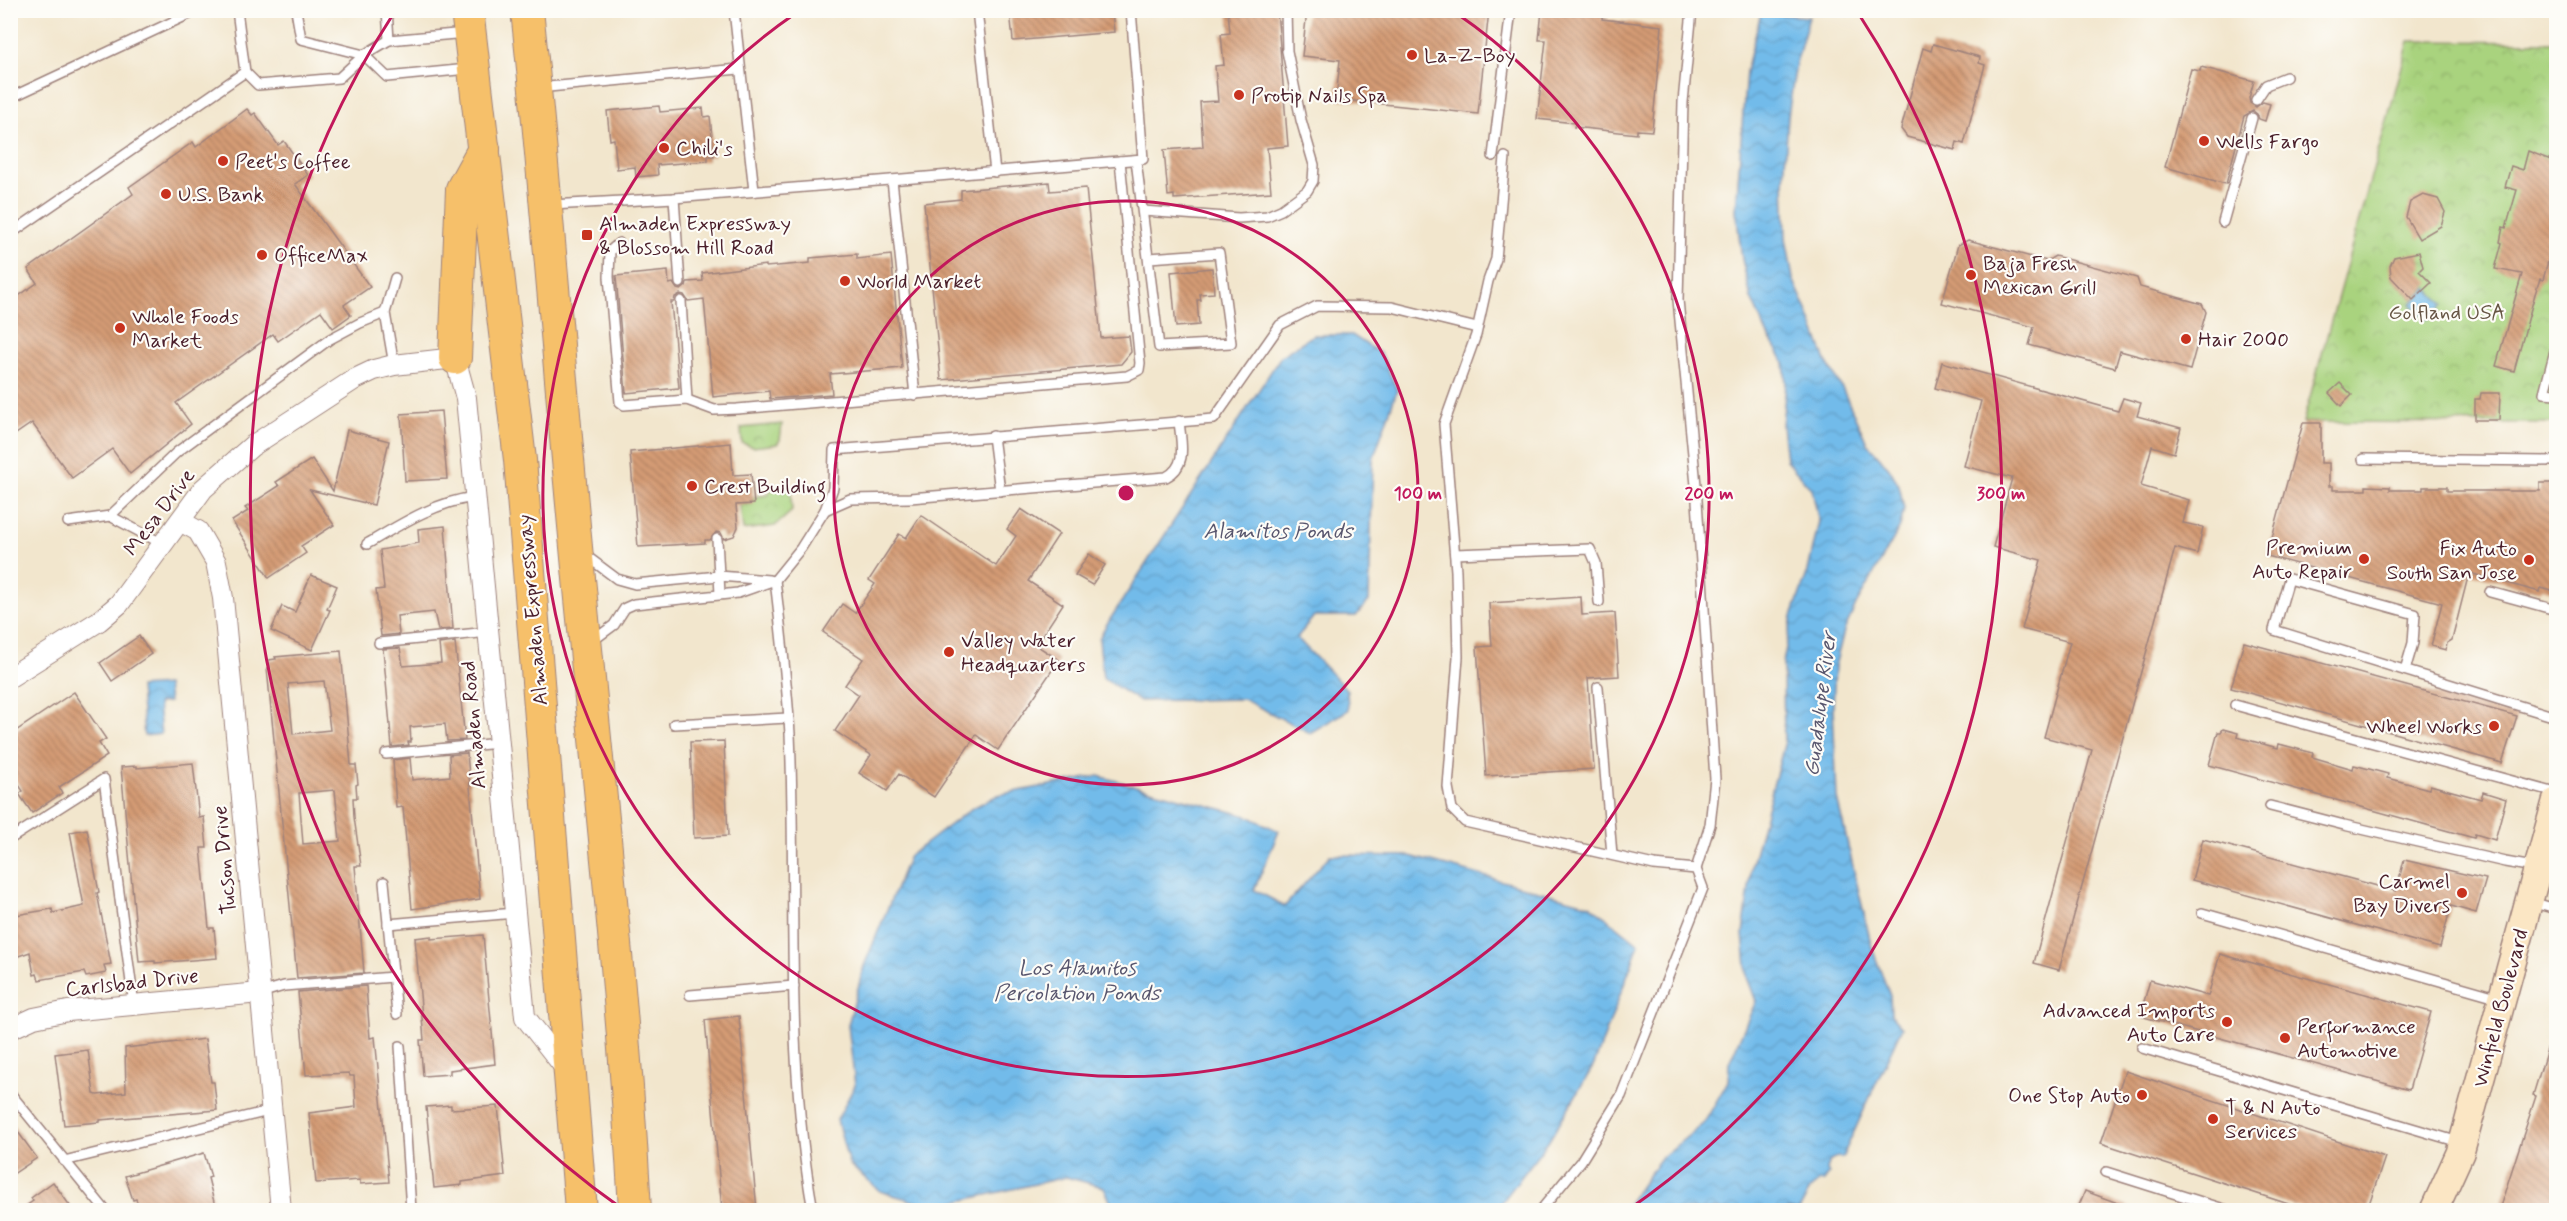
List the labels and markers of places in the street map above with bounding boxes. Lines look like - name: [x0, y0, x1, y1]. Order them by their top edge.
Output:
- place label: La-Z-Boy: [1424, 42, 1515, 70]
- marker: La-Z-Boy: [1405, 48, 1419, 62]
- place label: Protip Nails Spa: [1251, 82, 1387, 110]
- marker: Protip Nails Spa: [1232, 88, 1246, 102]
- place label: Wells Fargo: [2216, 128, 2319, 156]
- marker: Wells Fargo: [2197, 134, 2211, 148]
- place label: Chili's: [676, 135, 733, 163]
- marker: Chili's: [657, 141, 671, 155]
- place label: Peet's Coffee: [235, 148, 351, 176]
- marker: Peet's Coffee: [216, 154, 230, 168]
- place label: U.S. Bank: [178, 181, 264, 209]
- marker: U.S. Bank: [159, 187, 173, 201]
- place label: Almaden Expressway & Blossom Hill Road: [599, 210, 791, 262]
- marker: Almaden Expressway & Blossom Hill Road: [580, 228, 594, 242]
- place label: OfficeMax: [274, 242, 368, 270]
- marker: OfficeMax: [255, 248, 269, 262]
- place label: Baja Fresh Mexican Grill: [1983, 250, 2096, 302]
- place label: World Market: [857, 268, 981, 296]
- marker: Baja Fresh Mexican Grill: [1964, 268, 1978, 282]
- marker: World Market: [838, 274, 852, 288]
- place label: Whole Foods Market: [132, 303, 239, 355]
- marker: Whole Foods Market: [113, 321, 127, 335]
- place label: Hair 2000: [2198, 326, 2289, 354]
- marker: Hair 2000: [2179, 332, 2193, 346]
- place label: Crest Building: [704, 473, 826, 503]
- marker: Crest Building: [685, 479, 699, 493]
- centre of rings: [1116, 483, 1136, 503]
- place label: Premium Auto Repair: [2252, 534, 2352, 586]
- place label: Fix Auto South San Jose: [2387, 535, 2517, 587]
- marker: Premium Auto Repair: [2357, 552, 2371, 566]
- marker: Fix Auto South San Jose: [2522, 553, 2536, 567]
- place label: Valley Water Headquarters: [961, 627, 1086, 679]
- marker: Valley Water Headquarters: [942, 645, 956, 659]
- place label: Wheel Works: [2366, 713, 2482, 741]
- marker: Wheel Works: [2487, 719, 2501, 733]
- place label: Carmel Bay Divers: [2353, 868, 2450, 920]
- marker: Carmel Bay Divers: [2455, 886, 2469, 900]
- place label: Advanced Imports Auto Care: [2043, 997, 2215, 1049]
- place label: Performance Automotive: [2297, 1013, 2416, 1065]
- marker: Advanced Imports Auto Care: [2220, 1015, 2234, 1029]
- marker: Performance Automotive: [2278, 1031, 2292, 1045]
- place label: One Stop Auto: [2008, 1082, 2130, 1110]
- marker: One Stop Auto: [2135, 1088, 2149, 1102]
- place label: T & N Auto Services: [2225, 1094, 2321, 1146]
- marker: T & N Auto Services: [2206, 1112, 2220, 1126]

